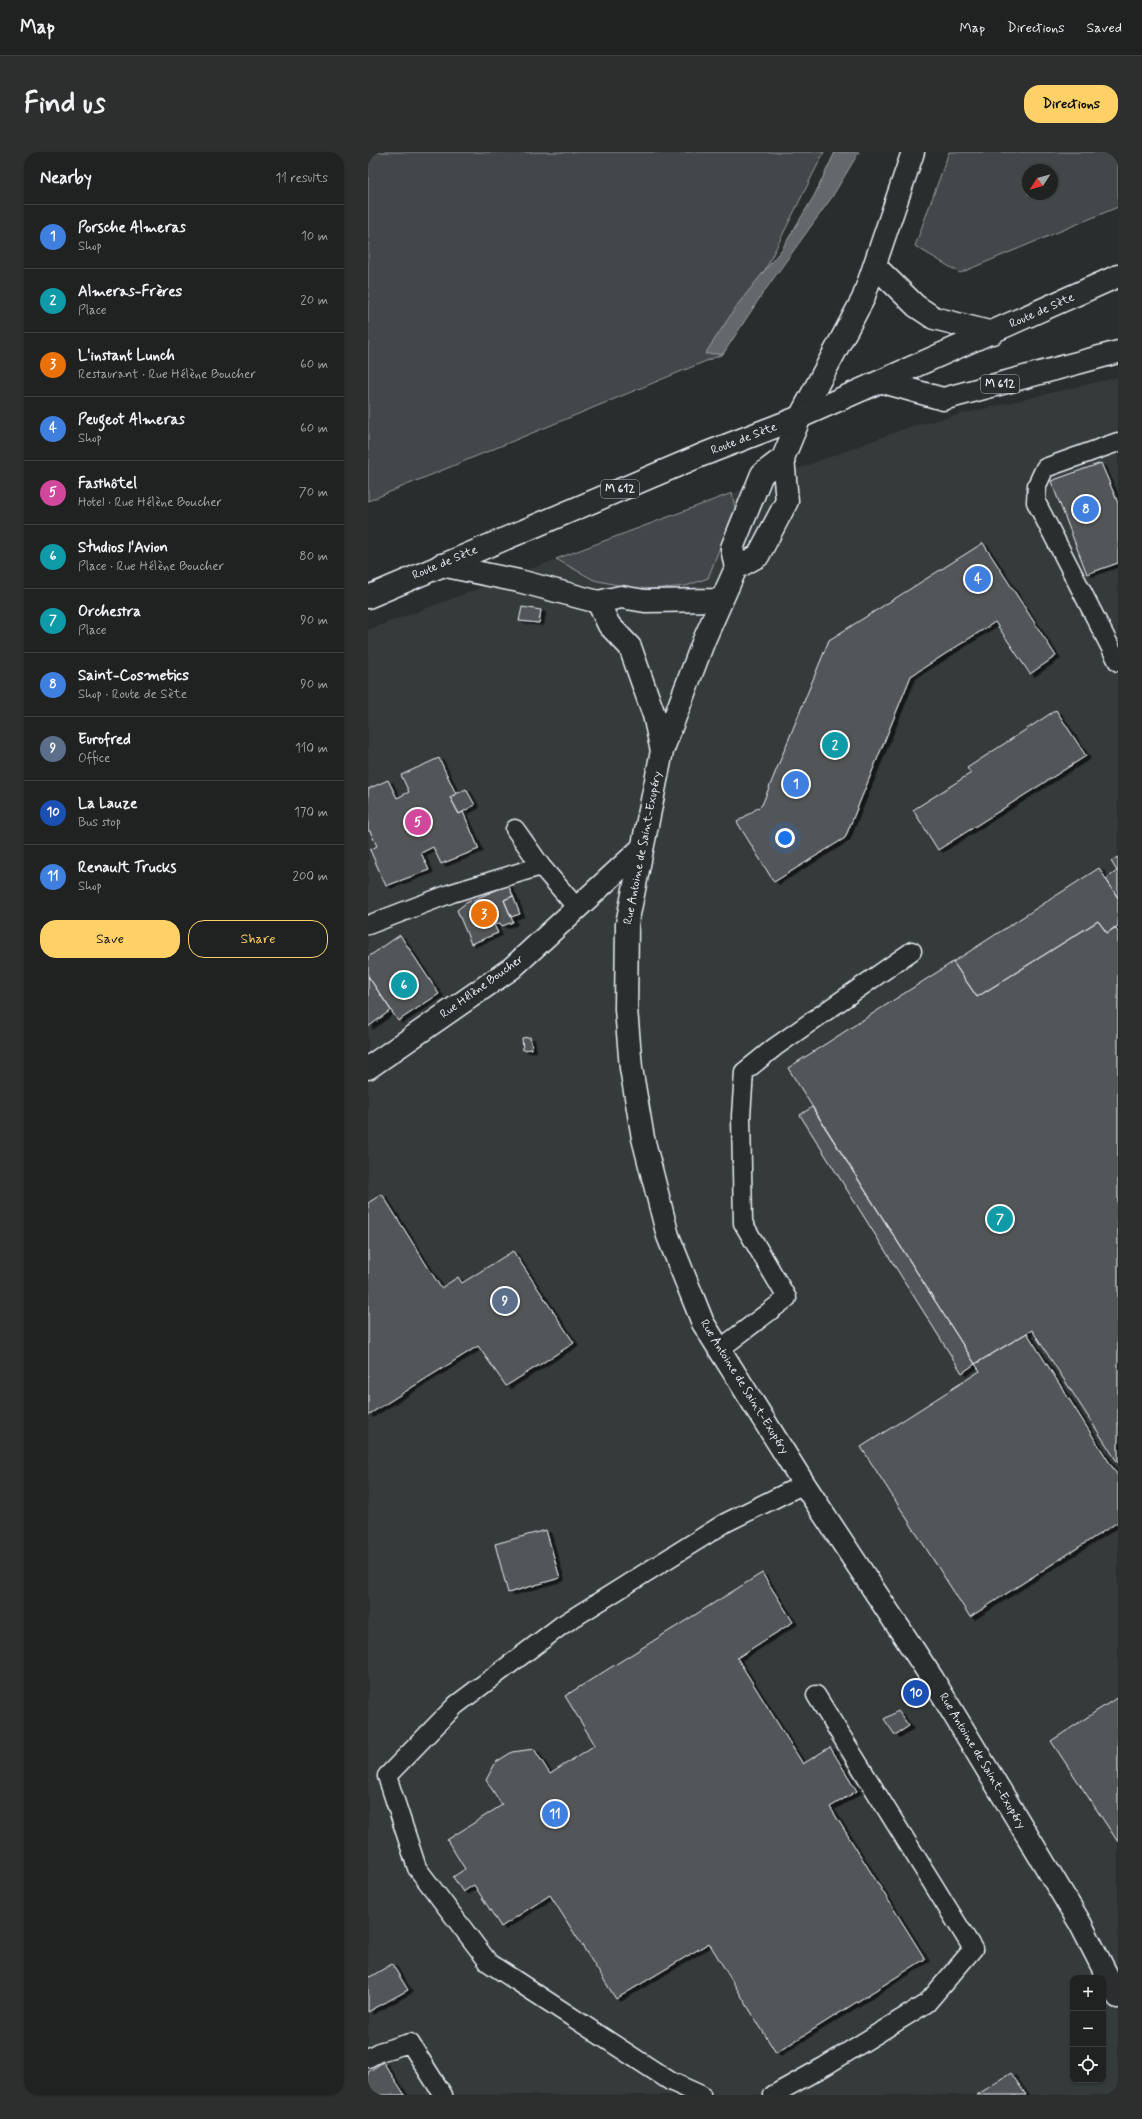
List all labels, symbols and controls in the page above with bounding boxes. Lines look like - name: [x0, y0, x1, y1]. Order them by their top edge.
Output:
- text: Map: [20, 15, 55, 40]
- text: Map: [959, 19, 985, 37]
- text: Directions: [1007, 19, 1065, 37]
- text: Saved: [1087, 19, 1122, 37]
- button: Directions: [1024, 85, 1118, 123]
- text: Find us: [24, 86, 105, 123]
- north arrow: [1022, 164, 1058, 200]
- text: Nearby: [40, 167, 92, 189]
- text: 11 results: [276, 170, 328, 187]
- text: Porsche Almeras: [78, 218, 186, 238]
- text: 1: [50, 228, 56, 245]
- text: 10 m: [301, 228, 328, 245]
- text: Shop: [78, 238, 102, 255]
- text: Almeras-Frères: [78, 282, 182, 302]
- street label: Route de Sète: [1007, 290, 1077, 332]
- text: 2: [50, 292, 56, 309]
- text: 20 m: [300, 292, 328, 309]
- text: Place: [78, 302, 107, 319]
- text: L'instant Lunch: [78, 346, 175, 366]
- text: 3: [50, 356, 56, 373]
- text: 60 m: [300, 356, 328, 373]
- text: Restaurant · Rue Hélène Boucher: [78, 366, 256, 383]
- road number: M 612: [981, 375, 1019, 393]
- text: Peugeot Almeras: [78, 410, 185, 430]
- street label: Route de Sète: [709, 419, 779, 459]
- text: 4: [49, 420, 57, 437]
- text: 60 m: [300, 420, 328, 437]
- text: Shop: [78, 430, 102, 447]
- text: Fasthôtel: [78, 474, 137, 494]
- road number: M 612: [601, 480, 639, 498]
- text: 5: [49, 484, 57, 501]
- text: 70 m: [299, 484, 328, 501]
- text: Hotel · Rue Hélène Boucher: [78, 494, 222, 511]
- pin: 8: [1073, 494, 1099, 524]
- text: Studios l'Avion: [78, 538, 168, 558]
- street label: Route de Sète: [410, 542, 480, 584]
- text: 6: [50, 548, 56, 565]
- text: 80 m: [299, 548, 328, 565]
- text: Place · Rue Hélène Boucher: [78, 558, 224, 575]
- pin: 4: [965, 564, 991, 594]
- text: Orchestra: [78, 602, 141, 622]
- text: 7: [49, 612, 57, 629]
- text: 90 m: [300, 612, 328, 629]
- text: Place: [78, 622, 107, 639]
- text: Saint-Cosmetics: [78, 666, 189, 686]
- text: 8: [49, 676, 57, 693]
- text: 90 m: [300, 676, 328, 693]
- text: Shop · Route de Sète: [78, 686, 187, 703]
- text: Eurofred: [78, 730, 131, 750]
- pin: 2: [822, 730, 848, 760]
- text: 9: [50, 740, 56, 757]
- text: 110 m: [295, 740, 328, 757]
- text: Office: [78, 750, 110, 767]
- pin: 1: [783, 769, 809, 799]
- street label: Rue Antoine de Saint-Exupéry: [620, 770, 666, 926]
- text: La Lauze: [78, 794, 137, 814]
- text: 10: [46, 804, 60, 821]
- text: 170 m: [294, 804, 328, 821]
- pin: 5: [405, 807, 431, 837]
- text: Bus stop: [78, 814, 121, 831]
- your location: [775, 828, 795, 848]
- text: Renault Trucks: [78, 858, 177, 878]
- text: 11: [47, 868, 59, 885]
- text: 200 m: [293, 868, 328, 885]
- text: Shop: [78, 878, 102, 895]
- pin: 3: [471, 899, 497, 929]
- button: Save: [40, 920, 180, 958]
- button: Share: [188, 920, 328, 958]
- street label: Rue Hélène Boucher: [437, 951, 527, 1023]
- pin: 6: [391, 970, 417, 1000]
- pin: 7: [987, 1204, 1013, 1234]
- pin: 9: [492, 1286, 518, 1316]
- street label: Rue Antoine de Saint-Exupéry: [696, 1317, 792, 1457]
- pin: 10: [903, 1678, 929, 1708]
- street label: Rue Antoine de Saint-Exupéry: [935, 1690, 1029, 1832]
- pin: 11: [542, 1799, 568, 1829]
- map controls: [1070, 1975, 1106, 2083]
- button: +: [1070, 1975, 1106, 2011]
- button: −: [1070, 2011, 1106, 2047]
- button: locate: [1070, 2047, 1106, 2083]

